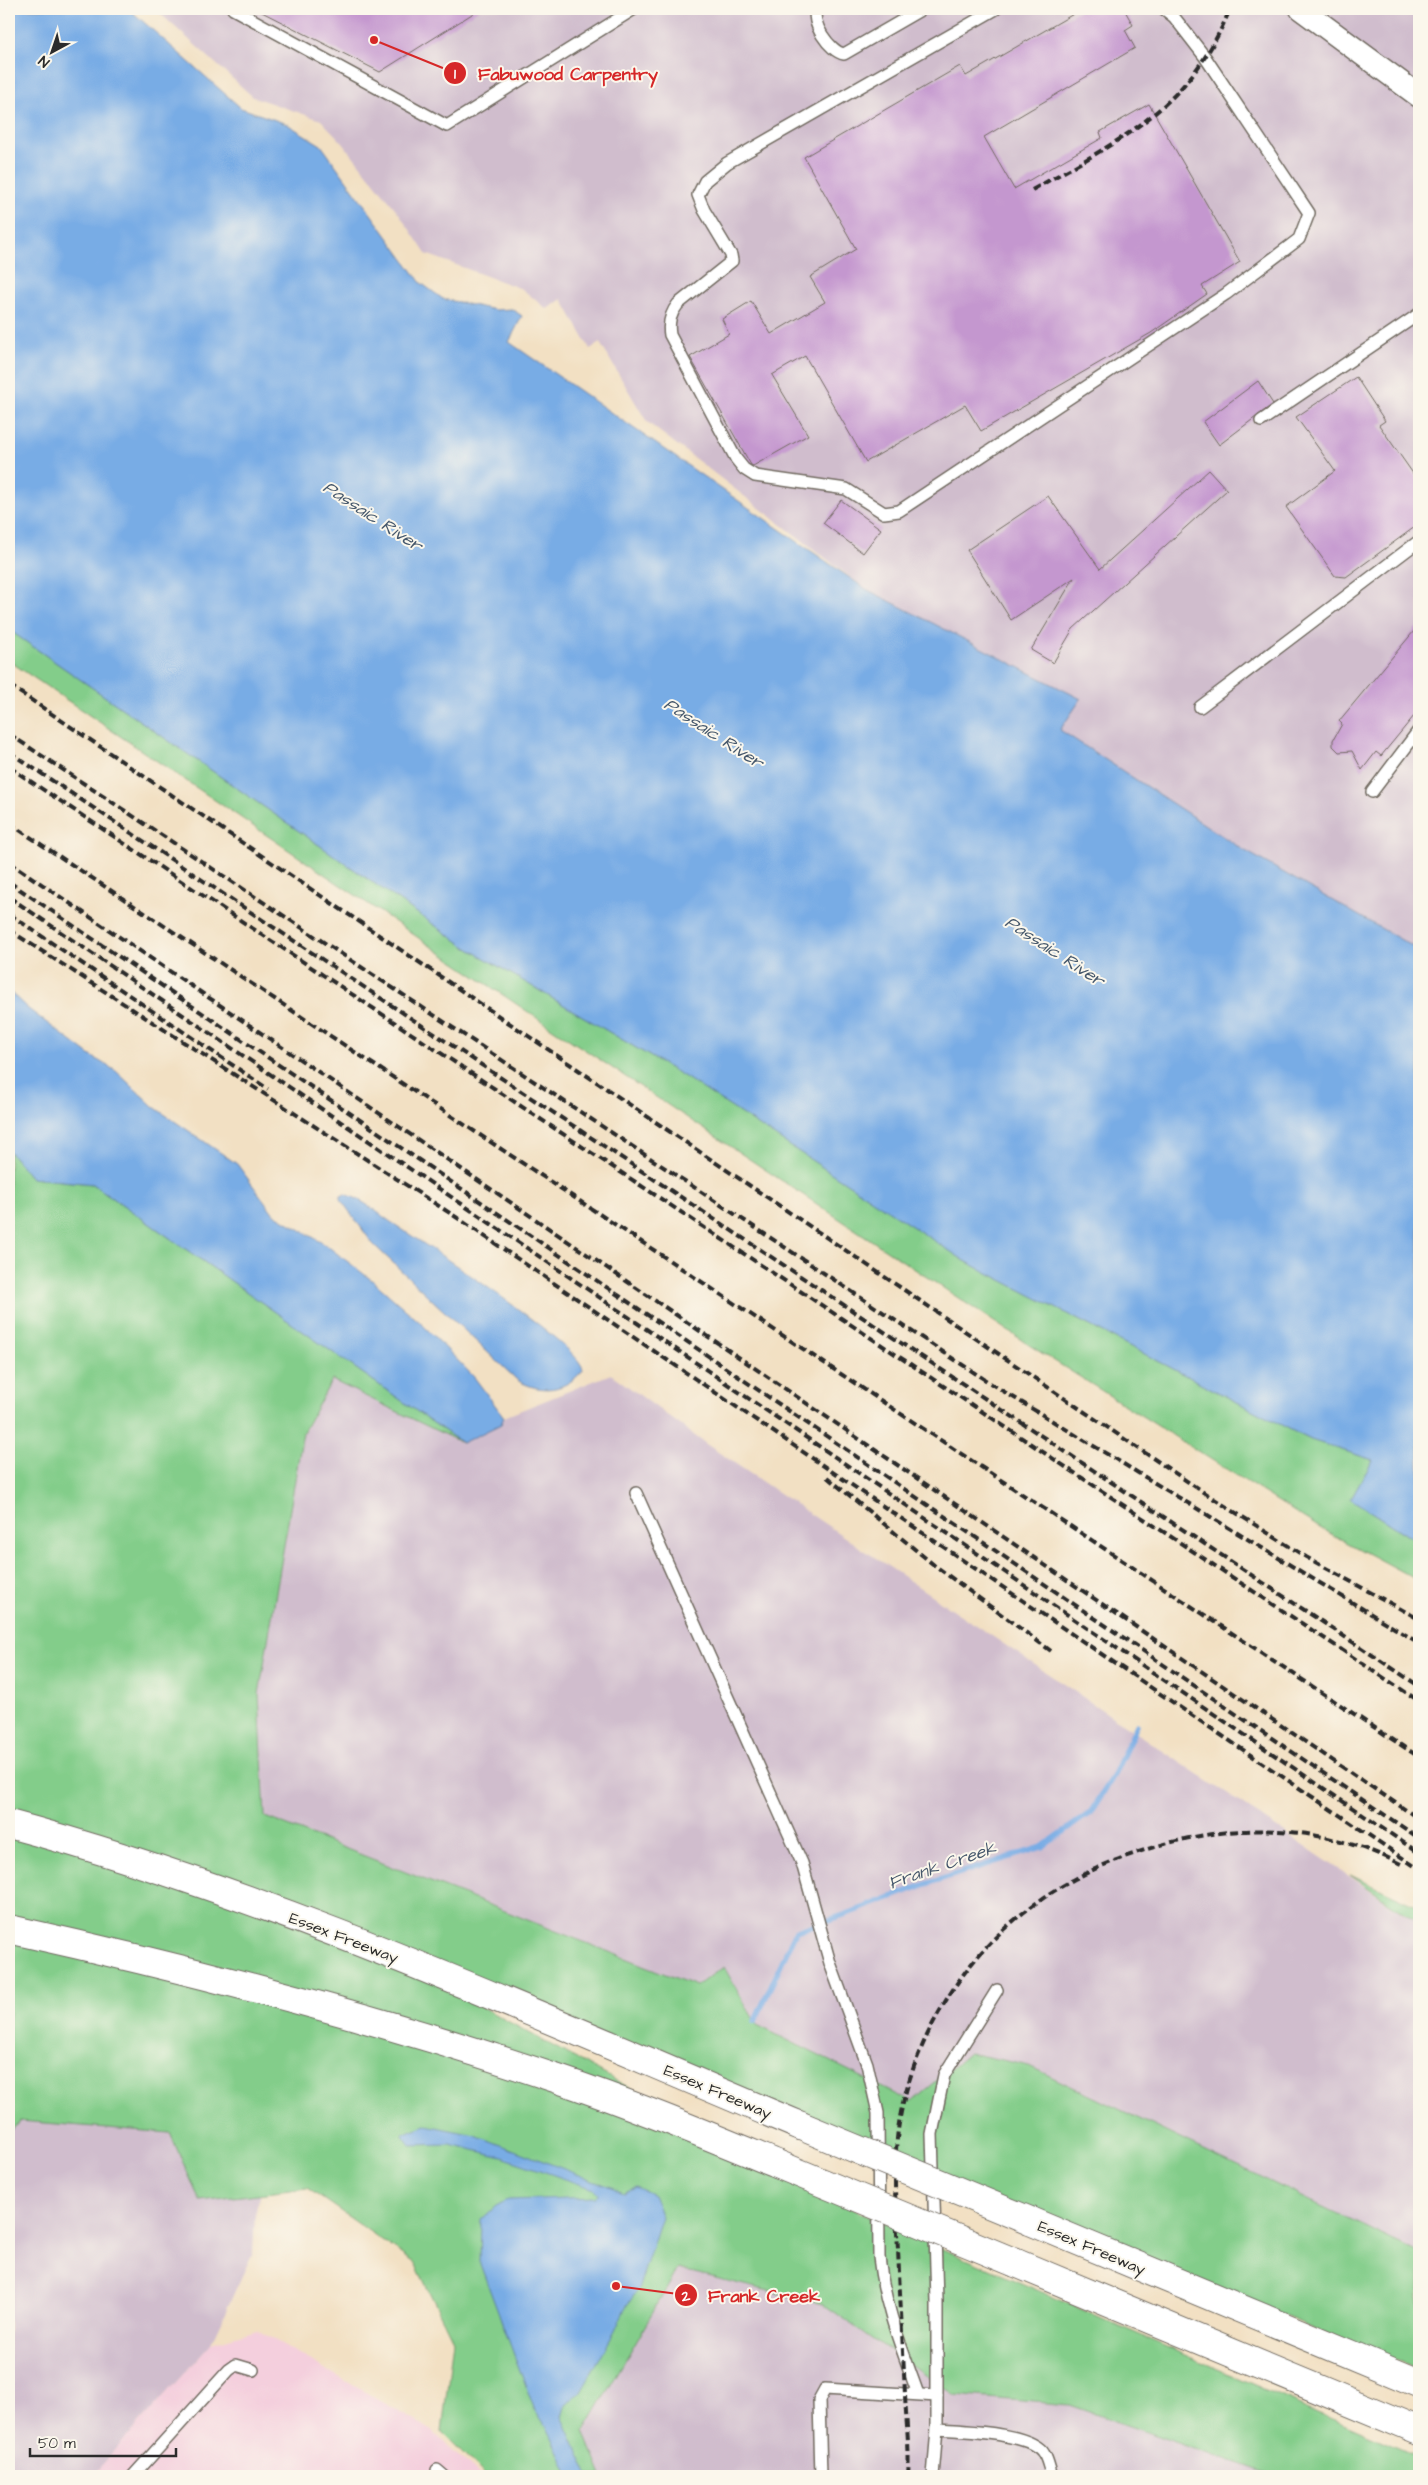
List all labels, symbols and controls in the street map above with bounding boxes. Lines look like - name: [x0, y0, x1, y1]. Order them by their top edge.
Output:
- north arrow: [28, 28, 78, 78]
- text: N: [34, 51, 54, 72]
- callout: Fabuwood Carpentry: [443, 57, 667, 90]
- text: Fabuwood Carpentry: [478, 62, 658, 88]
- text: 1: [454, 64, 456, 85]
- water label: Passaic River: [318, 475, 429, 559]
- water label: Passaic River: [659, 692, 770, 776]
- water label: Passaic River: [1000, 910, 1111, 994]
- water label: Frank Creek: [885, 1835, 1000, 1896]
- street label: Essex Freeway: [286, 1907, 402, 1970]
- street label: Essex Freeway: [660, 2059, 775, 2126]
- street label: Essex Freeway: [1034, 2215, 1149, 2282]
- callout: Frank Creek: [673, 2279, 830, 2312]
- text: Frank Creek: [708, 2284, 821, 2309]
- text: 2: [681, 2286, 691, 2307]
- scale bar: [30, 2425, 176, 2457]
- text: 50 m: [38, 2433, 76, 2454]

